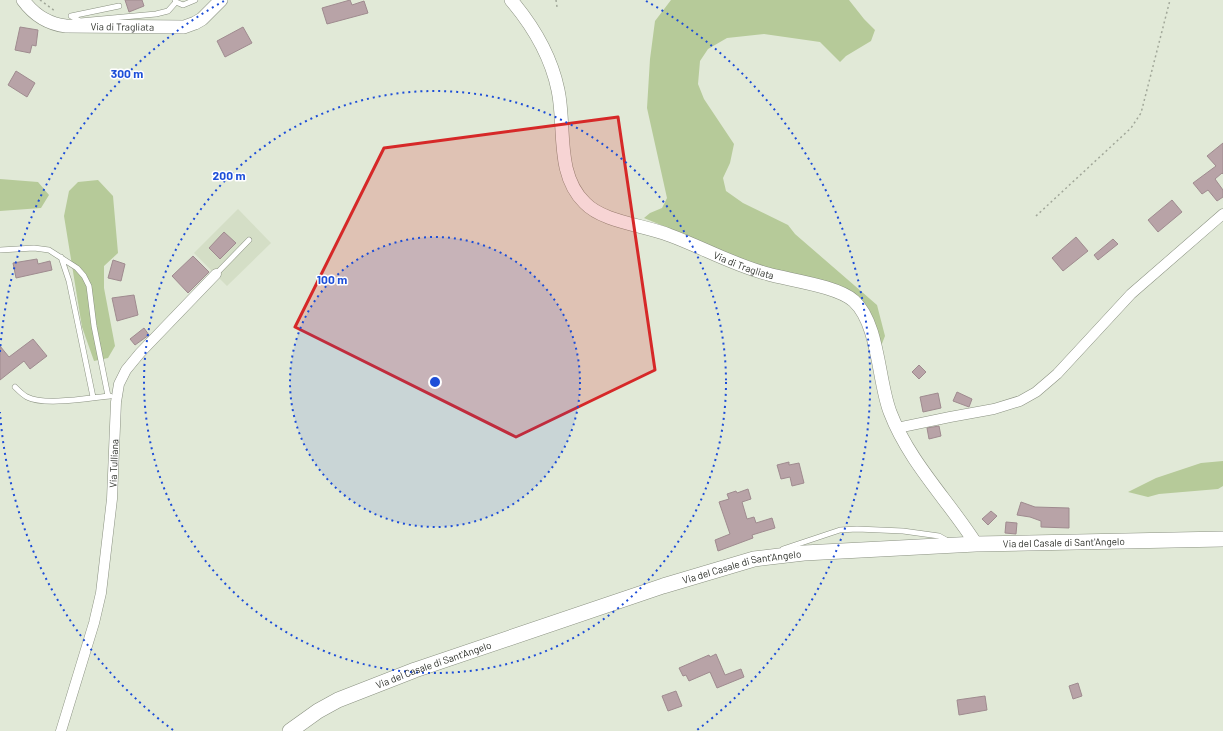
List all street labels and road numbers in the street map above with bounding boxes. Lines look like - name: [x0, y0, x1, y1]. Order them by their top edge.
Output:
- street label: Via di Tragliata: [90, 20, 154, 33]
- street label: Via di Tragliata: [712, 249, 775, 281]
- street label: Via Tulliana: [106, 439, 120, 488]
- street label: Via del Casale di Sant'Angelo: [1003, 535, 1125, 549]
- street label: Via del Casale di Sant'Angelo: [681, 547, 802, 586]
- street label: Via del Casale di Sant'Angelo: [374, 639, 493, 691]

